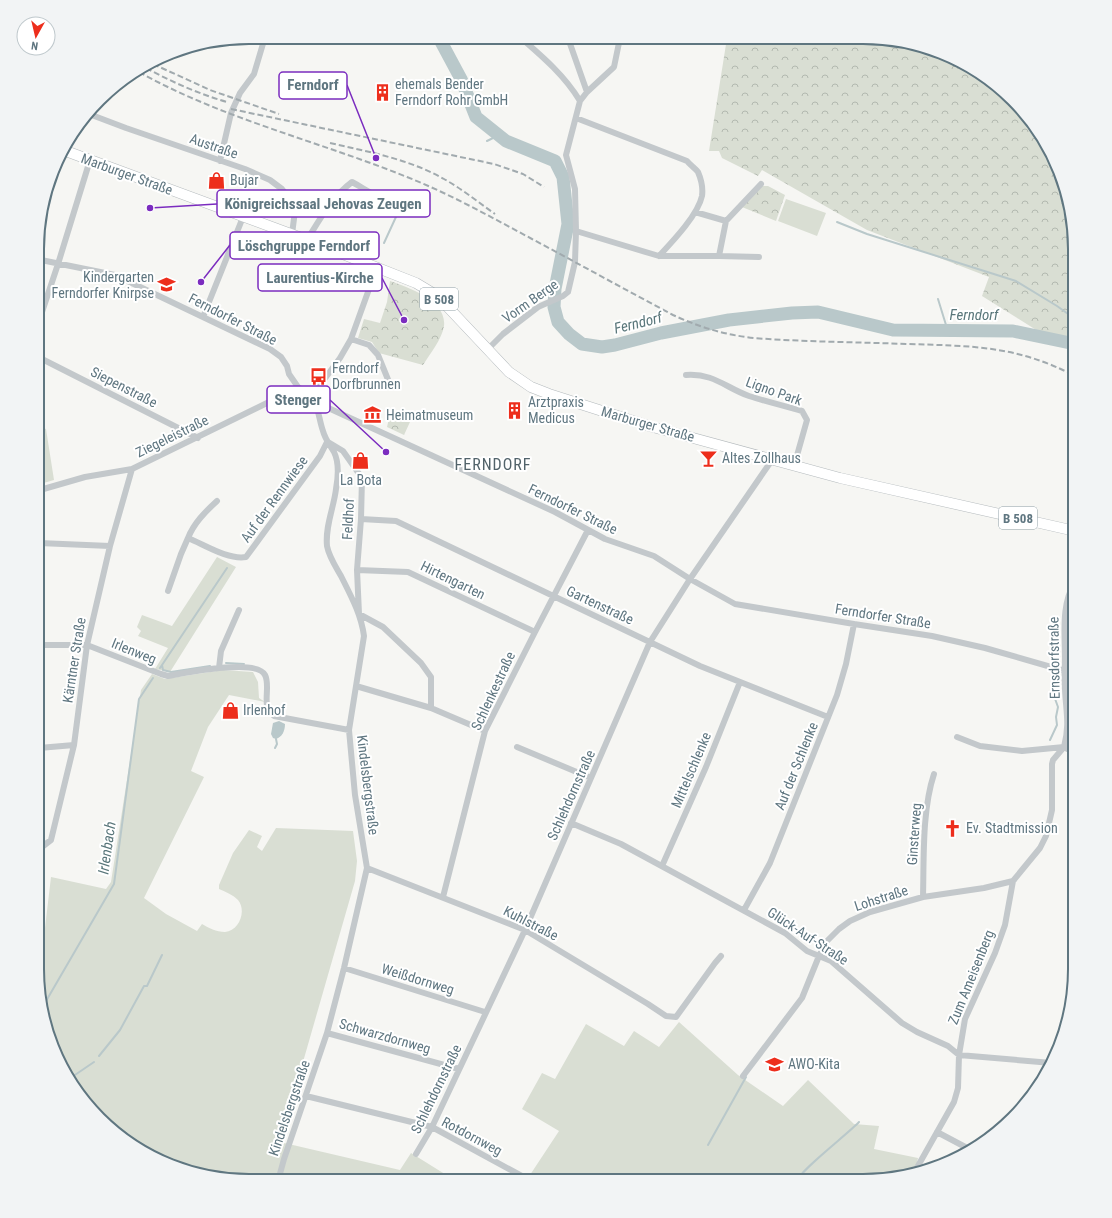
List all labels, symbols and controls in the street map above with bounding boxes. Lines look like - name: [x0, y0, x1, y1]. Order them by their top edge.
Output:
- north arrow: [16, 16, 56, 56]
- text: N: [30, 38, 39, 52]
- callout: Ferndorf: [279, 72, 347, 99]
- text: Ferndorf: [287, 76, 339, 94]
- place label: ehemals Bender Ferndorf Rohr GmbH: [395, 76, 508, 108]
- building icon: ehemals Bender Ferndorf Rohr GmbH: [372, 82, 392, 102]
- street label: Austraße: [188, 130, 241, 162]
- street label: Marburger Straße: [79, 150, 175, 198]
- shop icon: Bujar: [207, 170, 227, 190]
- place label: Bujar: [230, 172, 259, 188]
- callout: Königreichssaal Jehovas Zeugen: [217, 190, 430, 217]
- text: Königreichssaal Jehovas Zeugen: [224, 195, 422, 213]
- callout: Löschgruppe Ferndorf: [230, 232, 379, 259]
- text: Löschgruppe Ferndorf: [238, 237, 370, 255]
- callout: Laurentius-Kirche: [258, 264, 382, 291]
- place label: Kindergarten Ferndorfer Knirpse: [52, 269, 154, 301]
- text: Laurentius-Kirche: [266, 269, 374, 287]
- school or university icon: Kindergarten Ferndorfer Knirpse: [157, 275, 177, 295]
- street label: Vorm Berge: [499, 276, 561, 326]
- road number: B 508: [420, 288, 458, 310]
- street label: Ferndorfer Straße: [186, 290, 280, 348]
- water label: Ferndorf: [950, 306, 1000, 324]
- water label: Ferndorf: [612, 308, 665, 338]
- place label: Ferndorf Dorfbrunnen: [332, 360, 401, 392]
- street label: Siepenstraße: [88, 363, 160, 411]
- bus stop icon: Ferndorf Dorfbrunnen: [309, 366, 329, 386]
- street label: Ligno Park: [744, 373, 805, 409]
- callout: Stenger: [267, 386, 330, 413]
- text: Stenger: [275, 391, 322, 409]
- place label: Arztpraxis Medicus: [528, 394, 584, 426]
- building icon: Arztpraxis Medicus: [505, 400, 525, 420]
- street label: Marburger Straße: [600, 403, 697, 445]
- museum icon: Heimatmuseum: [363, 405, 383, 425]
- place label: Heimatmuseum: [386, 407, 473, 423]
- street label: Ziegeleistraße: [133, 411, 211, 460]
- bar icon: Altes Zollhaus: [699, 448, 719, 468]
- shop icon: La Bota: [351, 450, 371, 470]
- place label: Altes Zollhaus: [722, 450, 801, 466]
- street label: Auf der Rennwiese: [237, 452, 311, 545]
- district label: FERNDORF: [455, 455, 532, 474]
- place label: La Bota: [340, 472, 382, 488]
- street label: Ferndorfer Straße: [526, 481, 620, 538]
- street label: Feldhof: [339, 497, 357, 540]
- road number: B 508: [999, 507, 1037, 529]
- street label: Hirtengarten: [418, 558, 488, 602]
- street label: Gartenstraße: [564, 582, 636, 628]
- street label: Ferndorfer Straße: [834, 601, 932, 632]
- street label: Kärntner Straße: [59, 616, 89, 704]
- street label: Ernsdorfstraße: [1045, 616, 1063, 699]
- street label: Irlenweg: [109, 635, 159, 667]
- street label: Schlenkestraße: [468, 649, 518, 733]
- shop icon: Irlenhof: [220, 700, 240, 720]
- place label: Irlenhof: [243, 702, 286, 718]
- street label: Auf der Schlenke: [771, 719, 821, 812]
- street label: Mittelschlenke: [668, 729, 714, 810]
- street label: Kindelsbergstraße: [354, 734, 382, 836]
- street label: Schlehdornstraße: [544, 747, 598, 843]
- street label: Ginsterweg: [904, 802, 924, 866]
- church icon: Ev. Stadtmission: [943, 818, 963, 838]
- water label: Irlenbach: [94, 820, 120, 876]
- place label: Ev. Stadtmission: [966, 820, 1058, 836]
- street label: Lohstraße: [852, 882, 910, 914]
- street label: Kuhlstraße: [501, 902, 561, 944]
- street label: Glück-Auf-Straße: [765, 904, 852, 968]
- street label: Zum Ameisenberg: [945, 927, 997, 1027]
- street label: Weißdornweg: [380, 960, 456, 998]
- street label: Schwarzdornweg: [338, 1015, 432, 1057]
- street label: Schlehdornstraße: [408, 1041, 465, 1136]
- school or university icon: AWO-Kita: [765, 1054, 785, 1074]
- place label: AWO-Kita: [788, 1056, 840, 1072]
- street label: Kindelsbergstraße: [265, 1058, 313, 1158]
- street label: Rotdornweg: [439, 1113, 505, 1159]

